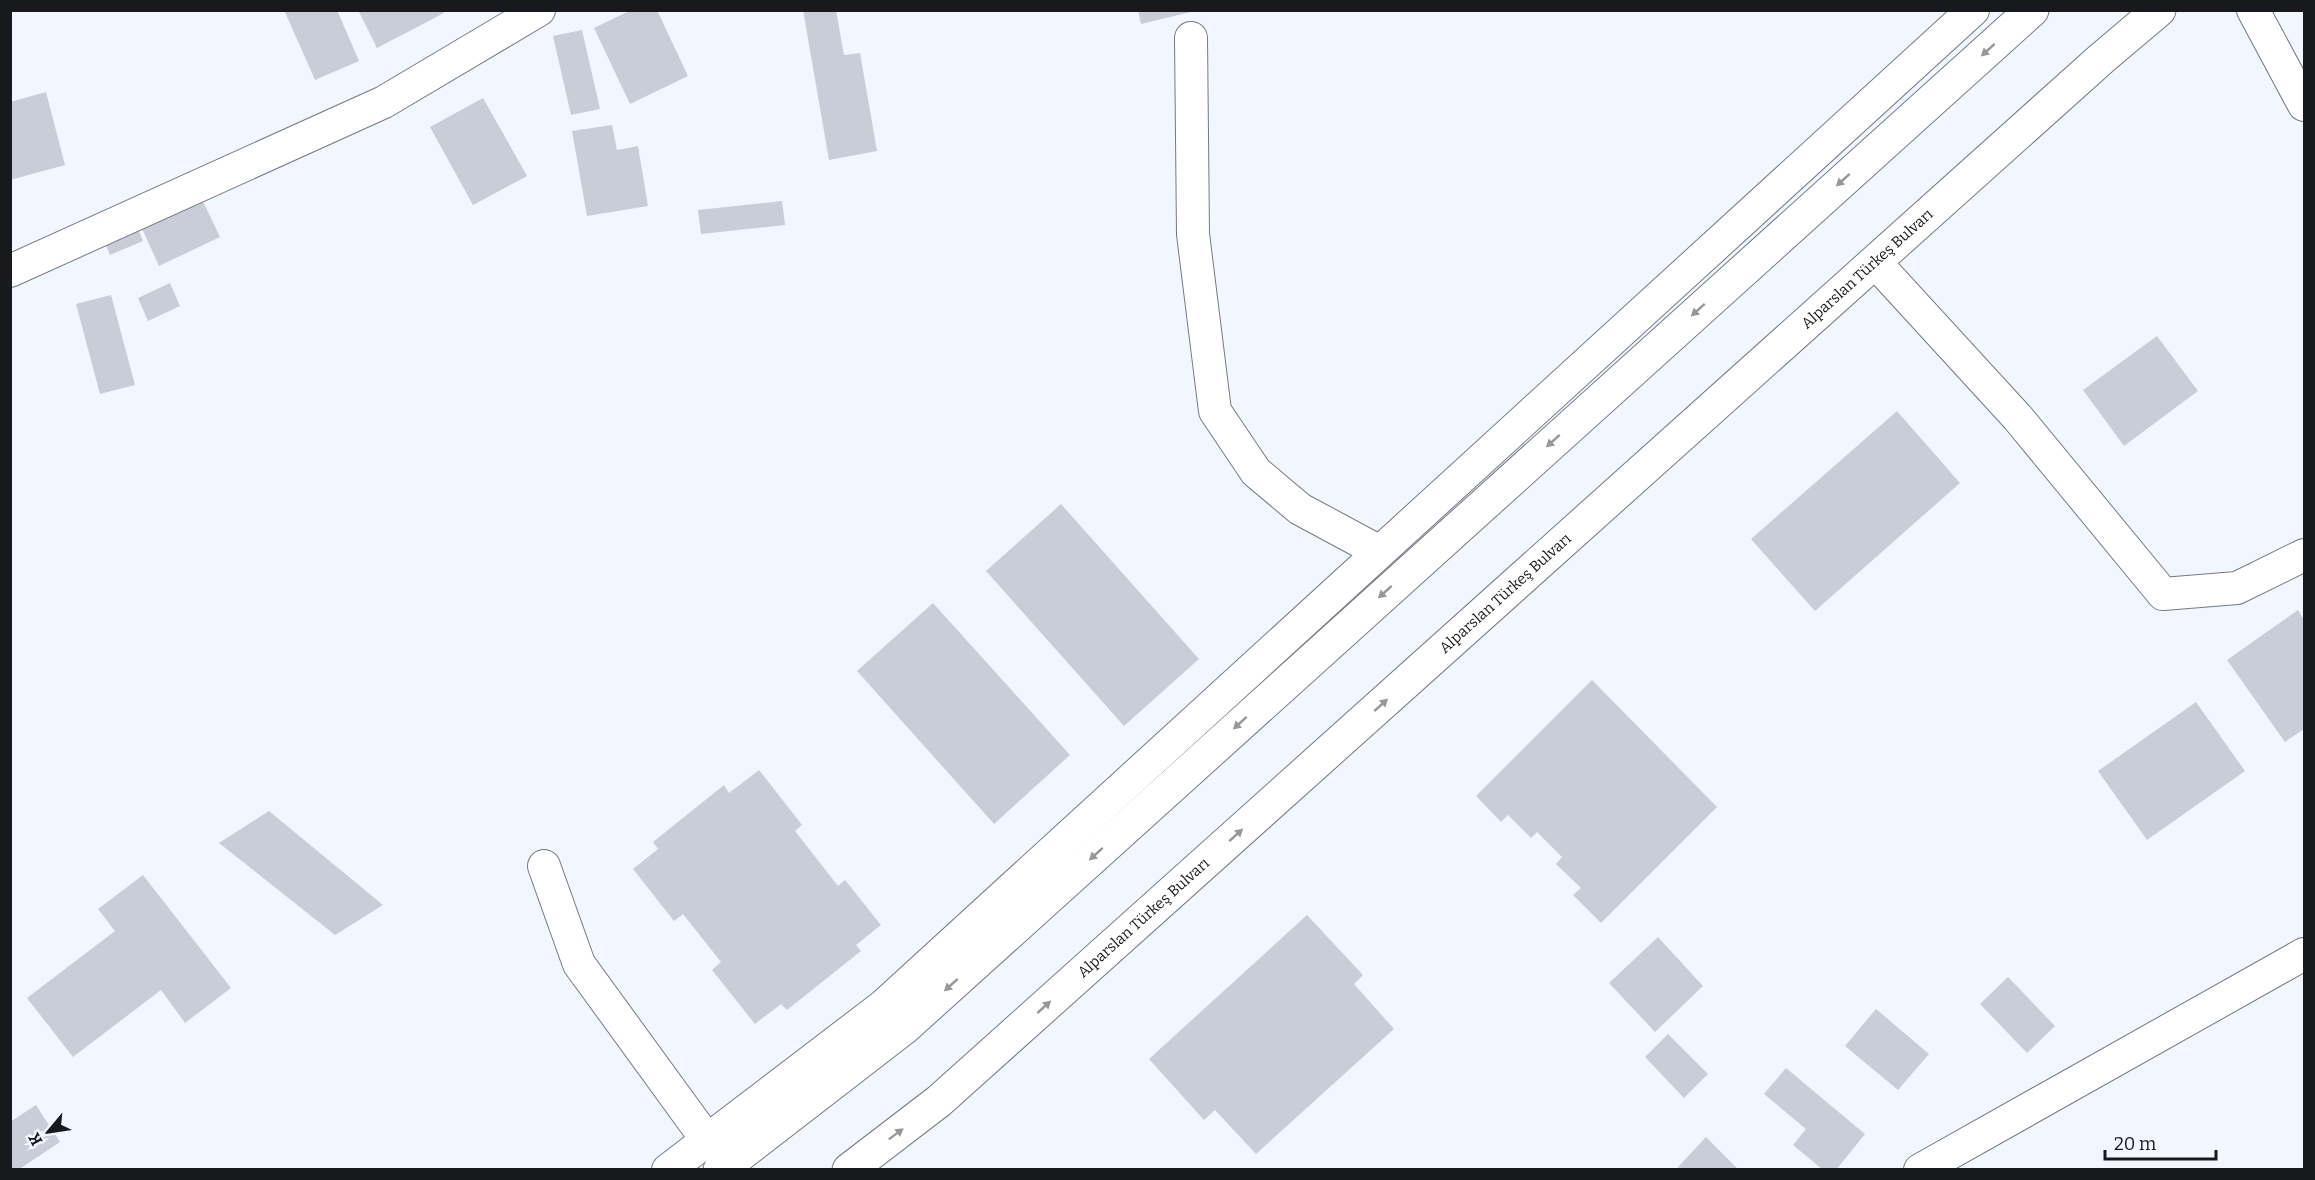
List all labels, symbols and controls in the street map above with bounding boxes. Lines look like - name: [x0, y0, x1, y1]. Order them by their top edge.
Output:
- one-way arrow: [1981, 43, 1996, 56]
- one-way arrow: [1836, 173, 1851, 186]
- street label: Alparslan Türkeş Bulvarı: [1798, 205, 1937, 332]
- one-way arrow: [1691, 303, 1706, 316]
- one-way arrow: [1546, 434, 1561, 447]
- street label: Alparslan Türkeş Bulvarı: [1436, 529, 1575, 657]
- one-way arrow: [1378, 585, 1392, 599]
- one-way arrow: [1373, 699, 1388, 712]
- one-way arrow: [1233, 716, 1248, 730]
- one-way arrow: [1228, 829, 1243, 842]
- one-way arrow: [1089, 847, 1104, 860]
- street label: Alparslan Türkeş Bulvarı: [1074, 854, 1213, 981]
- one-way arrow: [944, 978, 959, 992]
- one-way arrow: [1036, 1001, 1051, 1014]
- north arrow: [18, 1102, 78, 1162]
- scale bar: [2105, 1123, 2216, 1161]
- one-way arrow: [887, 1128, 903, 1140]
- text: K: [24, 1129, 46, 1149]
- text: 20 m: [2114, 1133, 2156, 1155]

